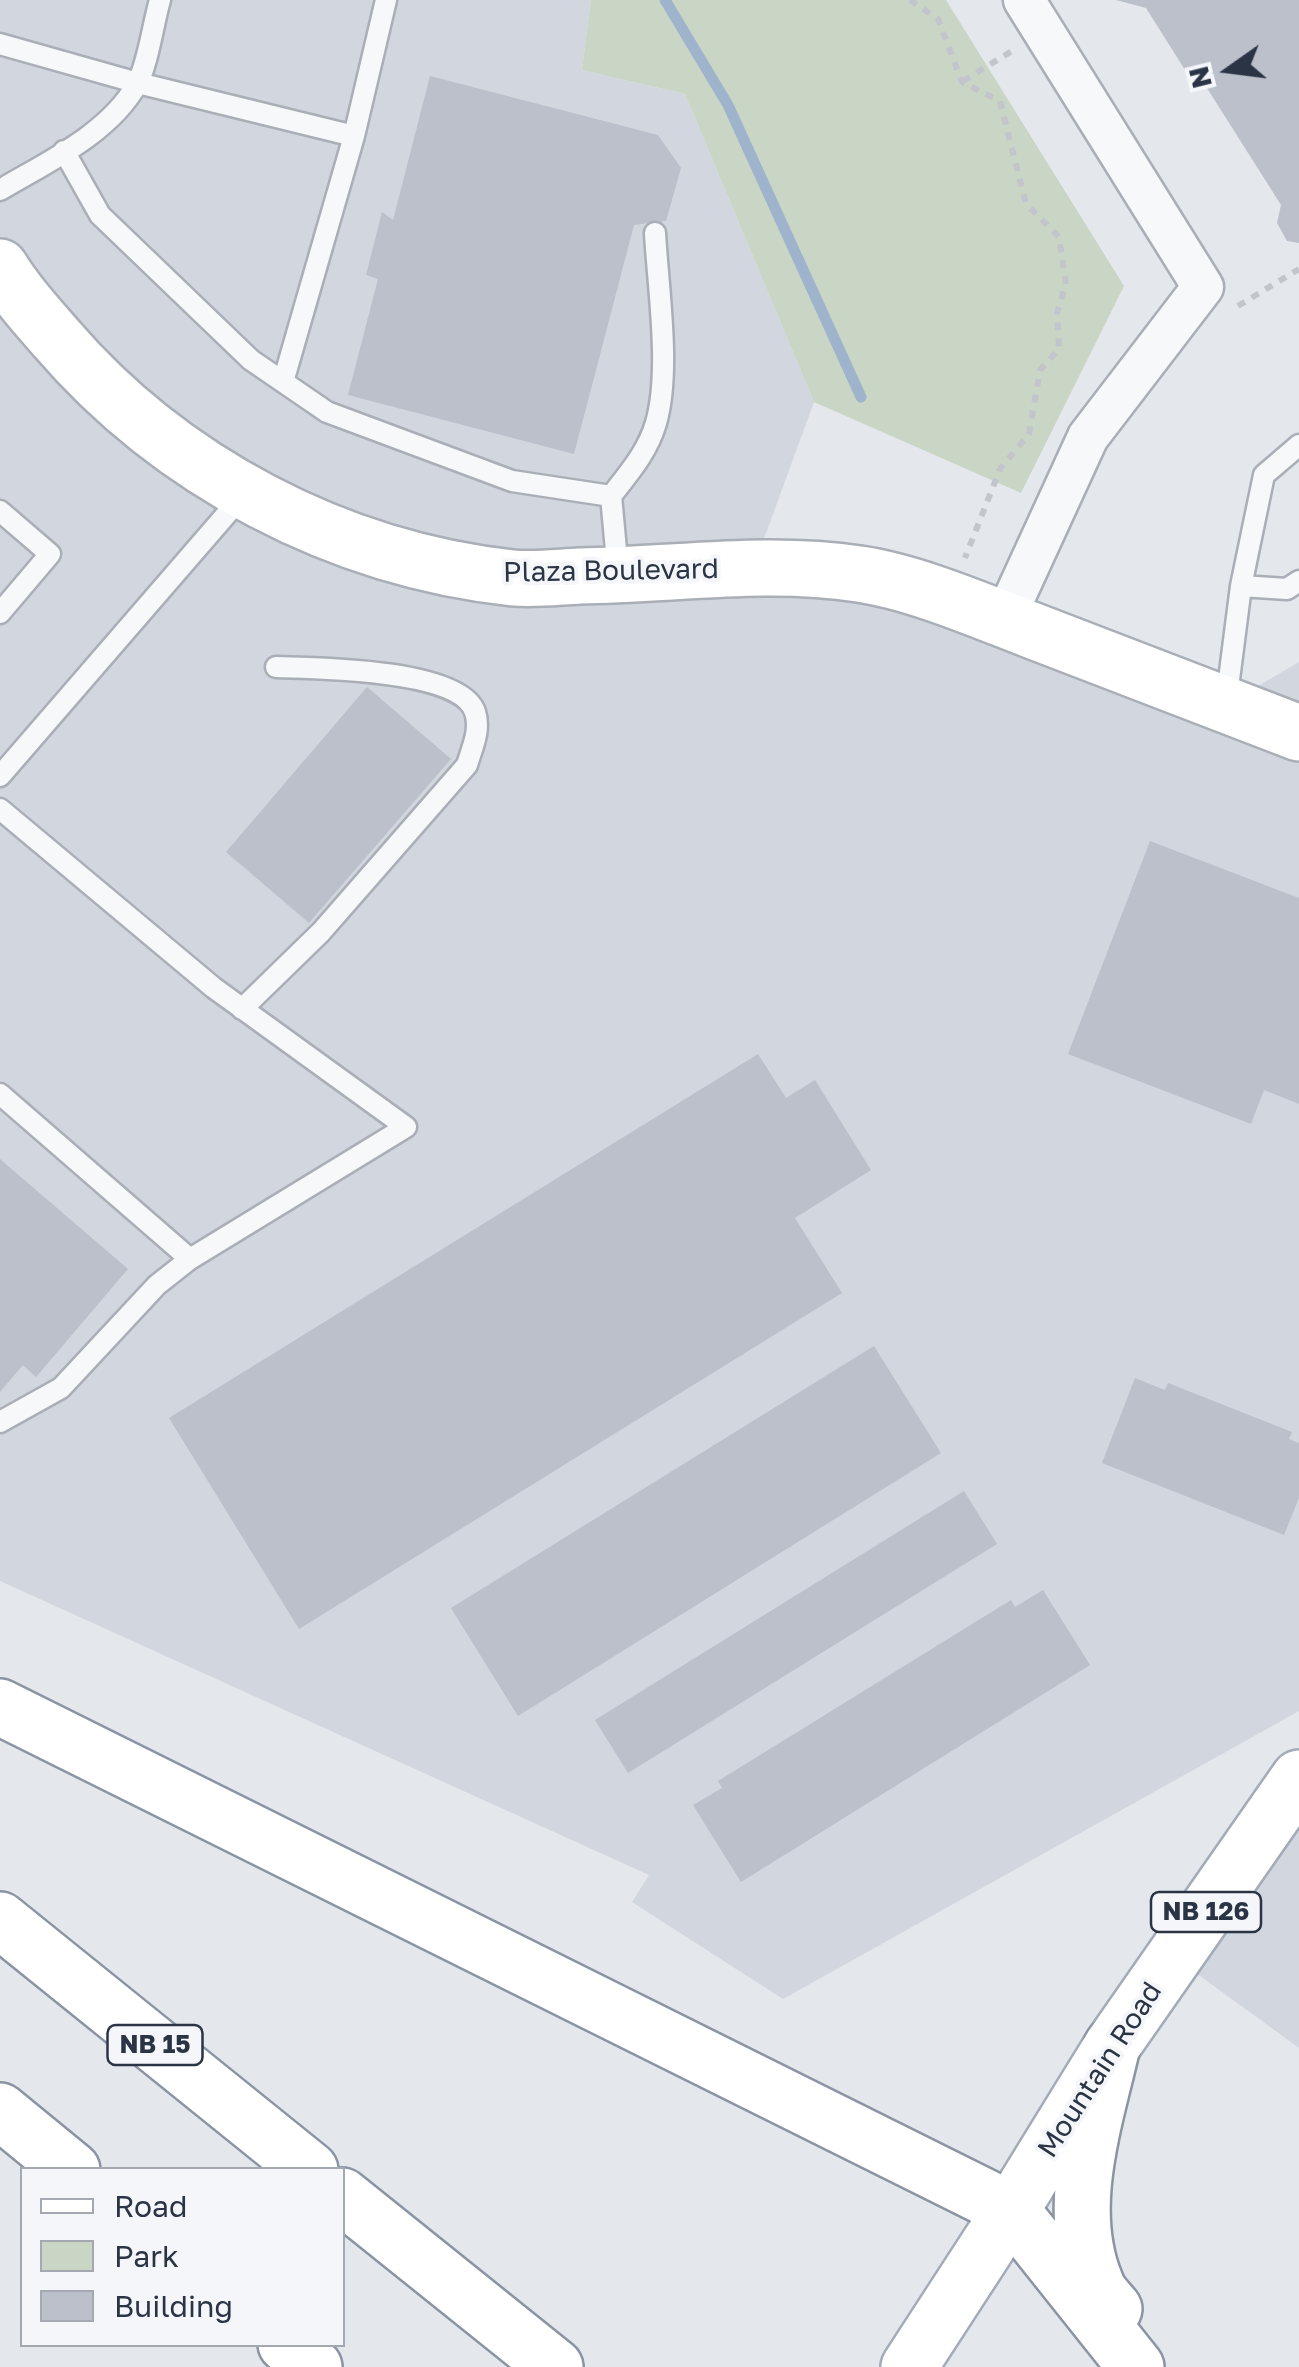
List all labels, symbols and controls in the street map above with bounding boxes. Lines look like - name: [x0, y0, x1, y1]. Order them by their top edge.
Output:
- north arrow: [1179, 20, 1279, 120]
- text: N: [1181, 63, 1218, 92]
- street label: Plaza Boulevard: [503, 552, 719, 590]
- road number: NB 126: [1151, 1892, 1261, 1932]
- street label: Mountain Road: [1031, 1976, 1169, 2164]
- road number: NB 15: [108, 2025, 202, 2065]
- legend: [20, 2167, 345, 2347]
- text: Road: [114, 2188, 188, 2224]
- text: Park: [114, 2238, 179, 2274]
- text: Building: [114, 2288, 233, 2324]

